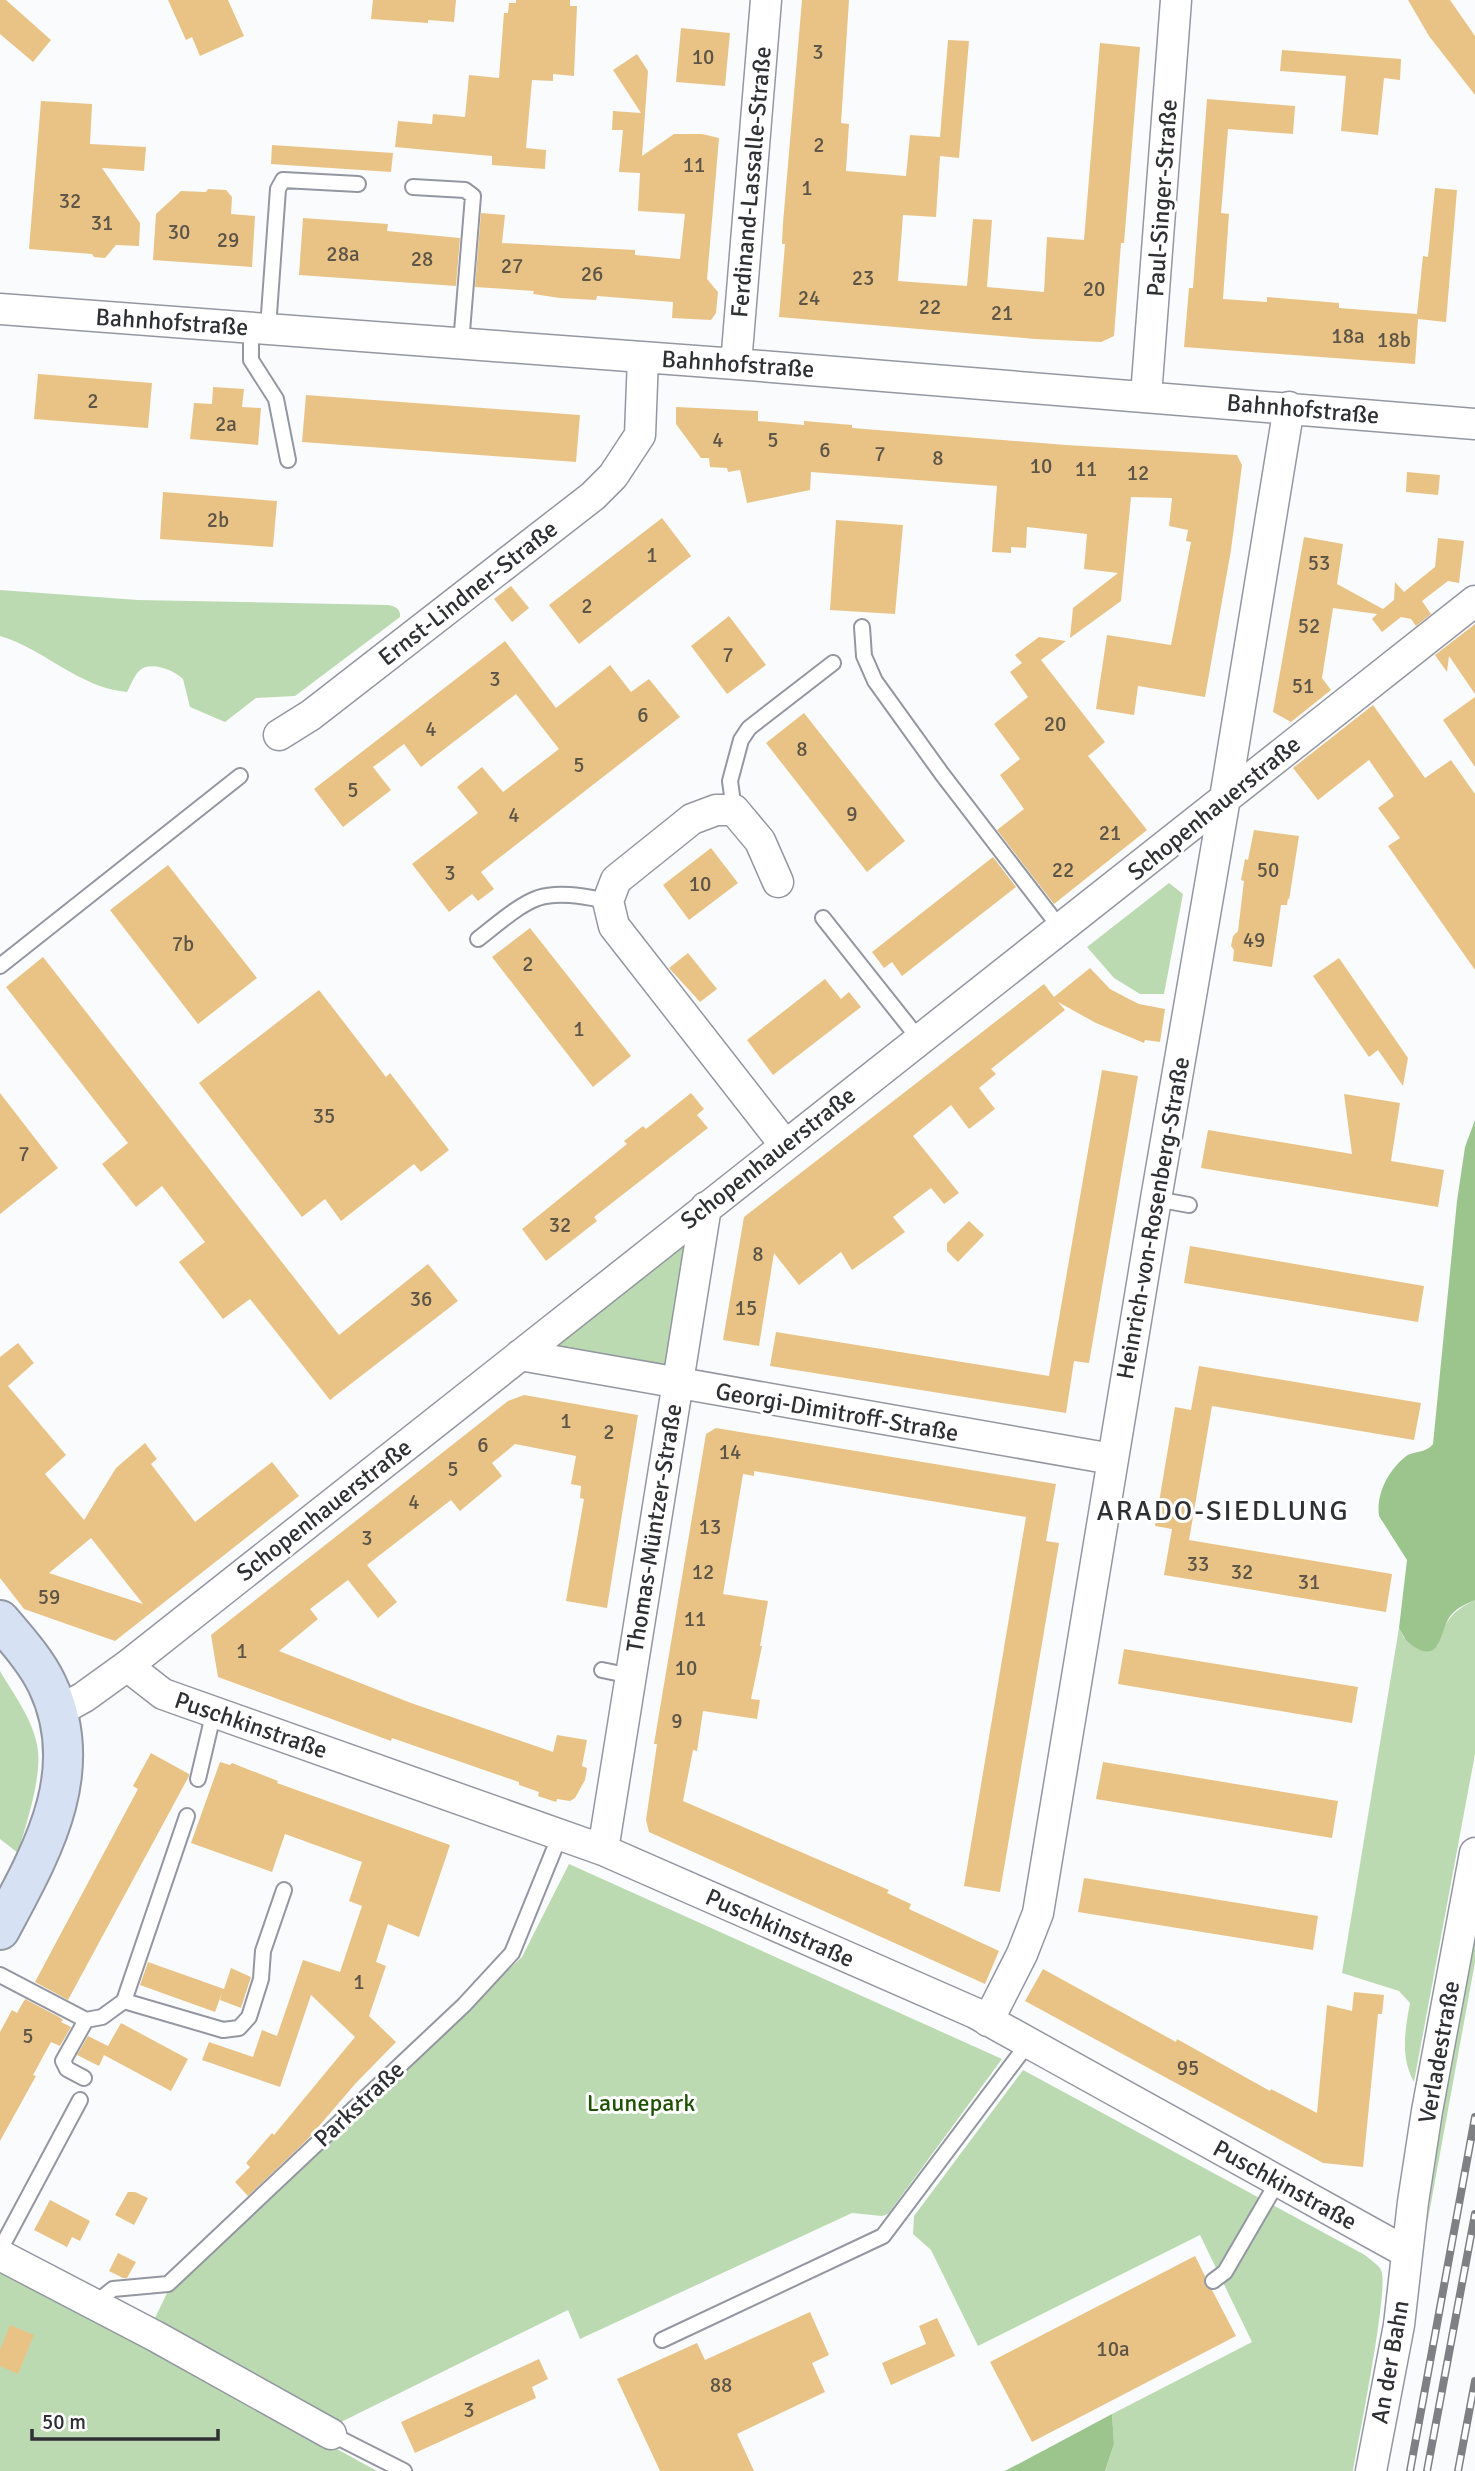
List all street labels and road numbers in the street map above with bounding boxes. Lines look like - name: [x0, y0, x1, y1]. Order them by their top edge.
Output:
- street label: Ferdinand-Lassalle-Straße: [724, 45, 778, 319]
- street label: Paul-Singer-Straße: [1140, 98, 1184, 298]
- street label: Bahnhofstraße: [95, 302, 249, 342]
- street label: Bahnhofstraße: [661, 344, 815, 384]
- street label: Bahnhofstraße: [1225, 387, 1381, 431]
- street label: Ernst-Lindner-Straße: [372, 514, 564, 672]
- street label: Schopenhauerstraße: [1121, 729, 1307, 887]
- street label: Heinrich-von-Rosenberg-Straße: [1110, 1054, 1196, 1382]
- street label: Schopenhauerstraße: [674, 1080, 862, 1236]
- street label: Georgi-Dimitroff-Straße: [713, 1376, 961, 1448]
- street label: Thomas-Müntzer-Straße: [620, 1402, 688, 1654]
- street label: Schopenhauerstraße: [230, 1432, 418, 1588]
- street label: Puschkinstraße: [171, 1685, 331, 1765]
- street label: Puschkinstraße: [701, 1882, 859, 1974]
- street label: Verladestraße: [1412, 1978, 1466, 2126]
- street label: Parkstraße: [307, 2055, 411, 2153]
- street label: Puschkinstraße: [1208, 2133, 1362, 2237]
- street label: An der Bahn: [1364, 2298, 1416, 2426]

